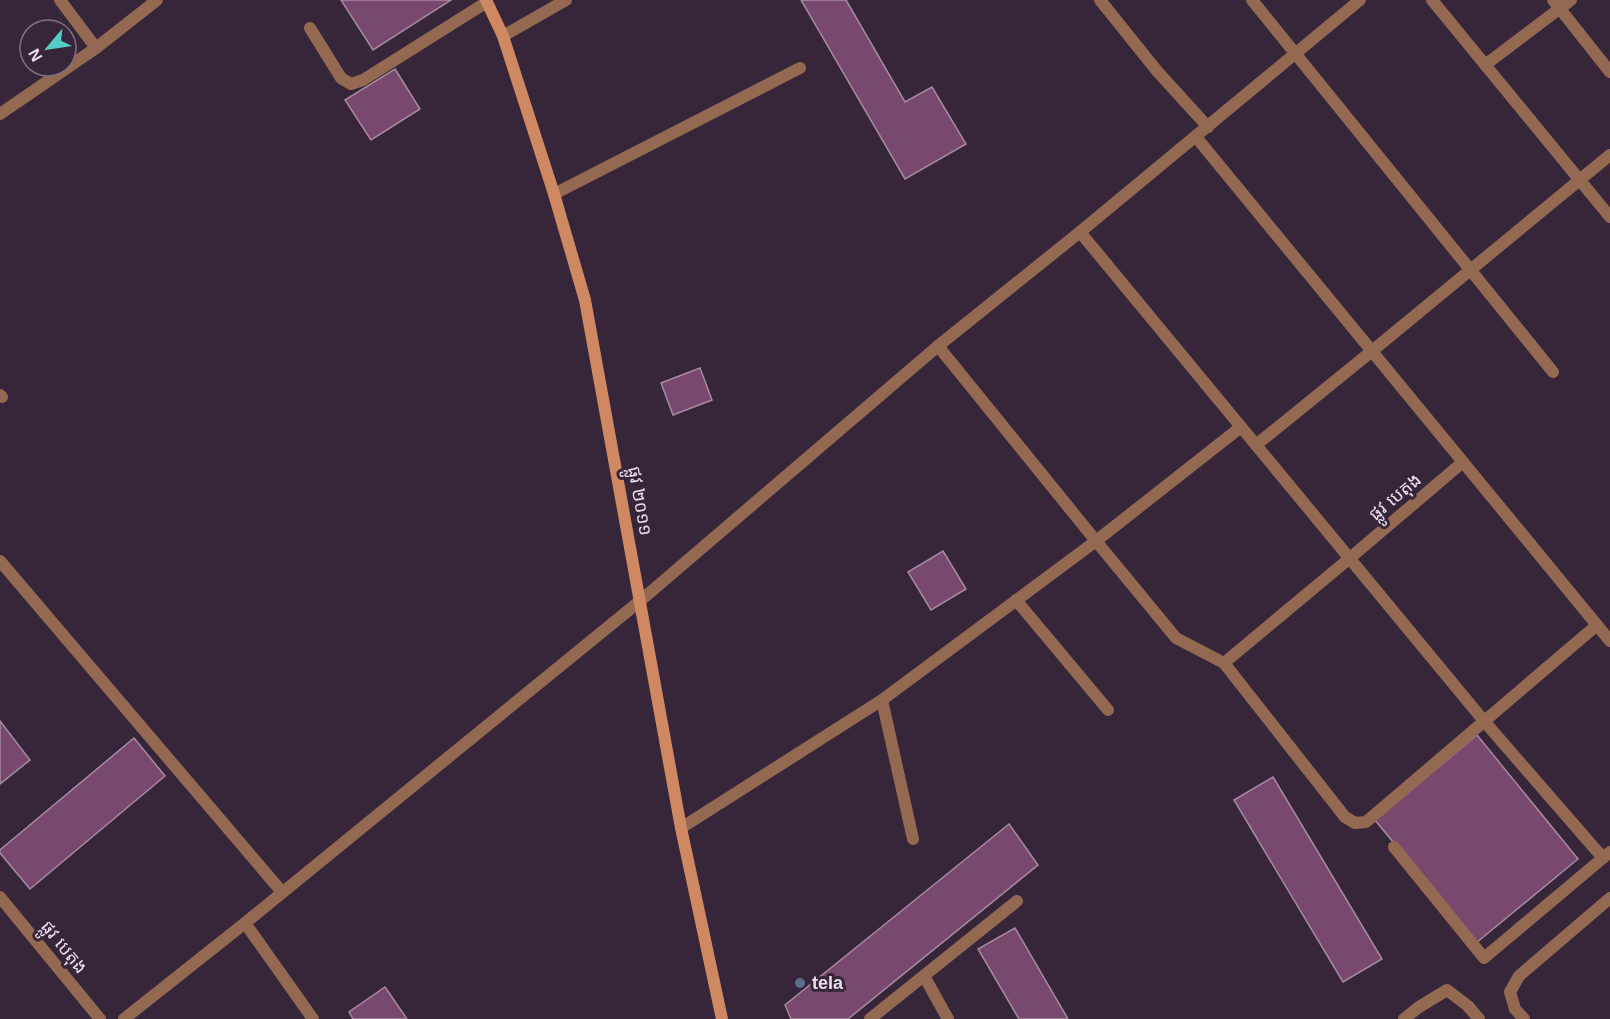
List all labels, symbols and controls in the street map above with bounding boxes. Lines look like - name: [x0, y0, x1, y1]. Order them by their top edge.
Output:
- north arrow: [18, 18, 78, 78]
- text: N: [25, 46, 46, 64]
- street label: ផ្លូវ ២០១១: [618, 465, 656, 538]
- street label: ផ្លូវ បេតុង: [1365, 469, 1429, 529]
- street label: ផ្លូវ បេតុង: [32, 917, 91, 981]
- place label: tela: [812, 973, 844, 993]
- marker: tela: [793, 976, 807, 990]

